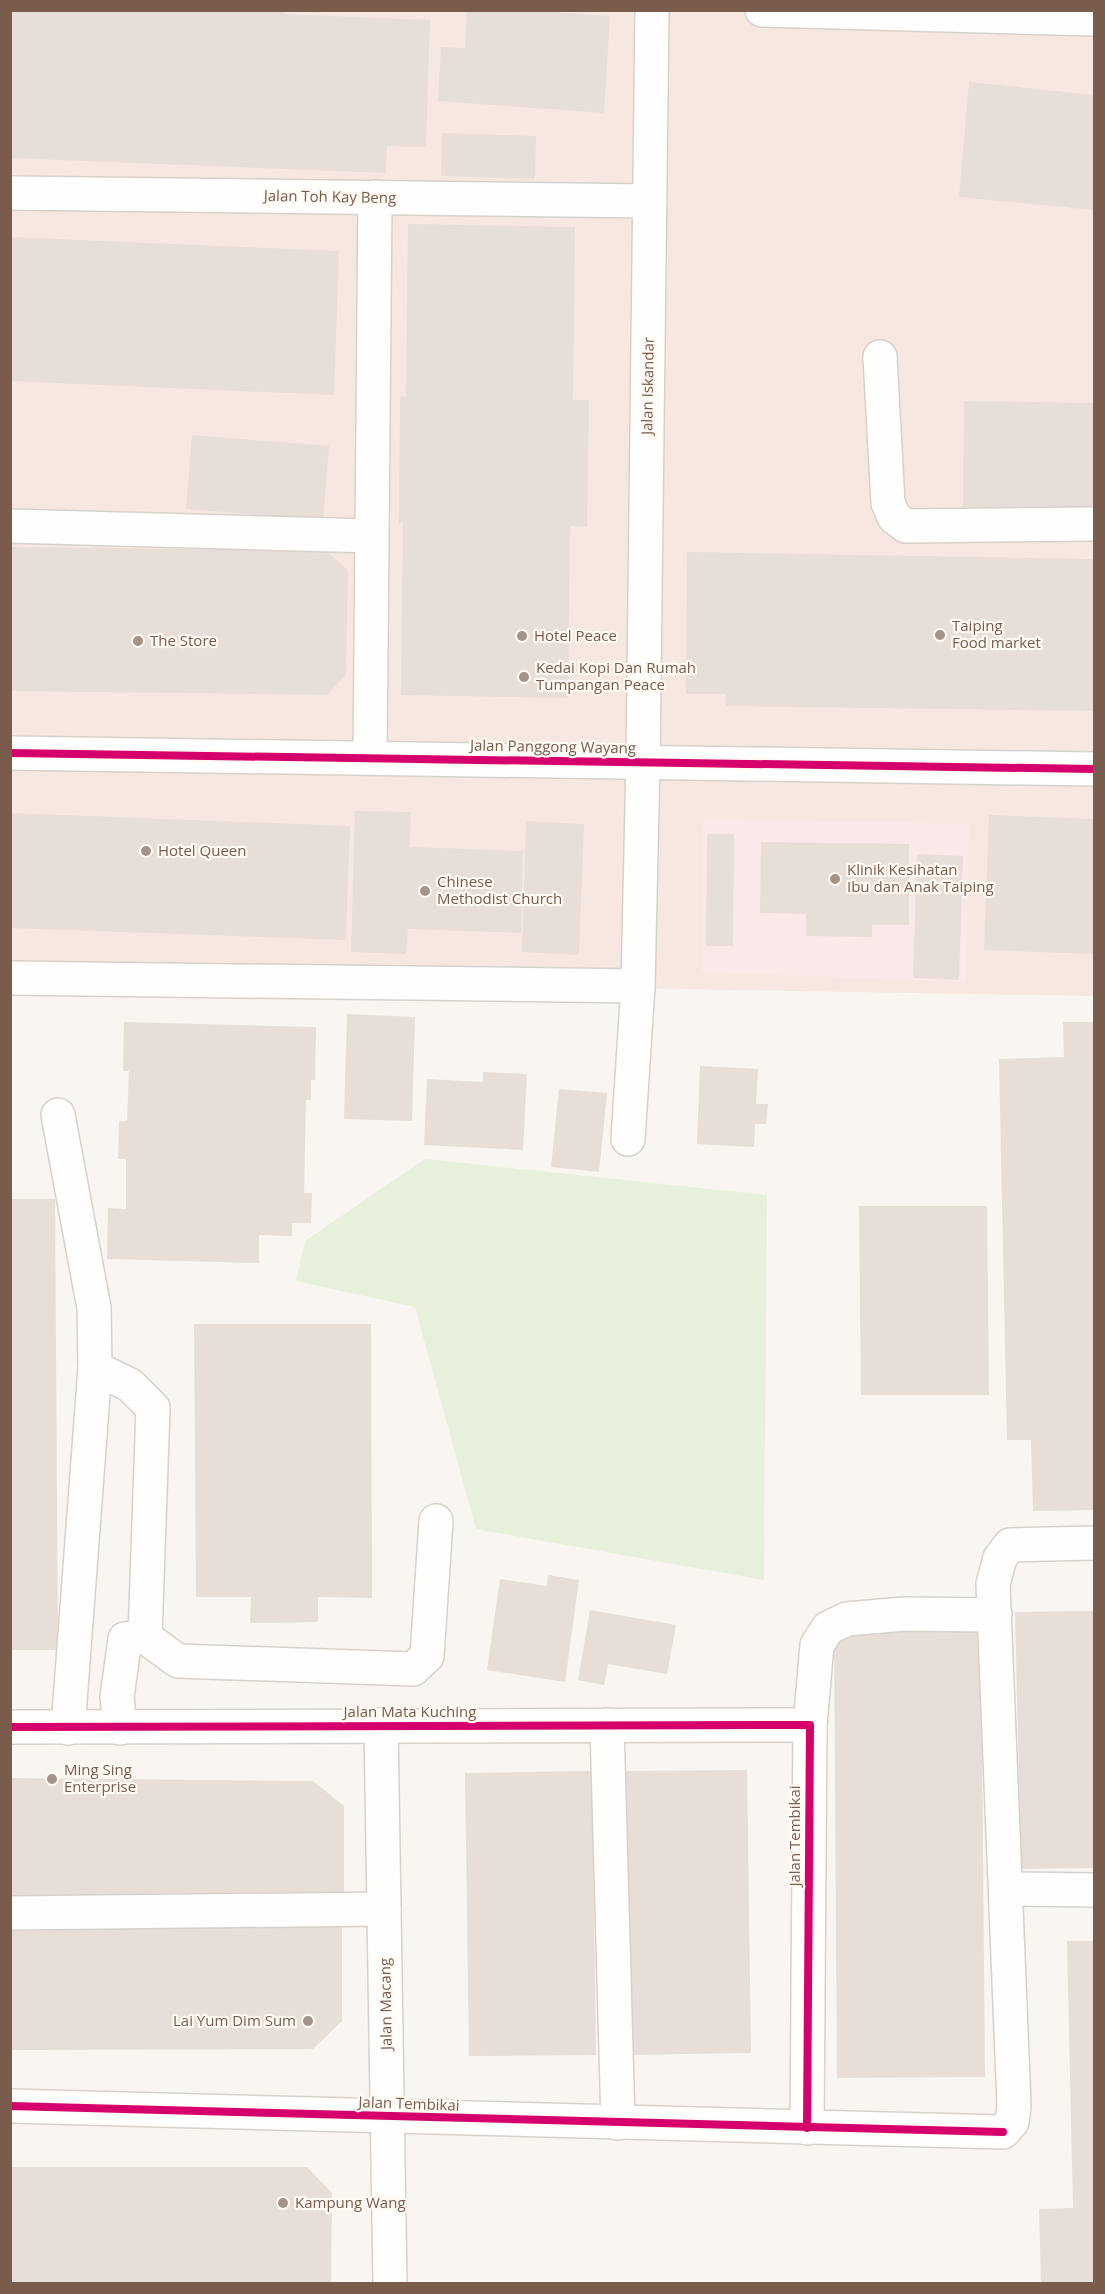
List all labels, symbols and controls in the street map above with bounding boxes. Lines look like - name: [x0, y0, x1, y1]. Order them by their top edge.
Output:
- street label: Jalan Toh Kay Beng: [262, 185, 396, 207]
- street label: Jalan Iskandar: [636, 337, 658, 437]
- place label: Taiping Food market: [952, 615, 1041, 652]
- place label: Hotel Peace: [534, 625, 617, 645]
- marker: Taiping Food market: [933, 628, 947, 642]
- marker: Hotel Peace: [515, 629, 529, 643]
- place label: The Store: [150, 630, 217, 650]
- marker: The Store: [131, 634, 145, 648]
- place label: Kedai Kopi Dan Rumah Tumpangan Peace: [536, 657, 696, 694]
- marker: Kedai Kopi Dan Rumah Tumpangan Peace: [517, 670, 531, 684]
- street label: Jalan Panggong Wayang: [468, 735, 636, 757]
- place label: Hotel Queen: [158, 840, 246, 860]
- marker: Hotel Queen: [139, 844, 153, 858]
- place label: Klinik Kesihatan Ibu dan Anak Taiping: [847, 859, 994, 896]
- place label: Chinese Methodist Church: [437, 871, 562, 908]
- marker: Klinik Kesihatan Ibu dan Anak Taiping: [828, 872, 842, 886]
- marker: Chinese Methodist Church: [418, 884, 432, 898]
- street label: Jalan Mata Kuching: [342, 1701, 476, 1721]
- place label: Ming Sing Enterprise: [64, 1759, 136, 1796]
- marker: Ming Sing Enterprise: [45, 1772, 59, 1786]
- street label: Jalan Tembikai: [784, 1785, 804, 1889]
- street label: Jalan Macang: [374, 1958, 396, 2052]
- place label: Lai Yum Dim Sum: [173, 2010, 296, 2030]
- marker: Lai Yum Dim Sum: [301, 2014, 315, 2028]
- street label: Jalan Tembikai: [356, 2091, 460, 2115]
- place label: Kampung Wang: [295, 2192, 406, 2212]
- marker: Kampung Wang: [276, 2196, 290, 2210]

